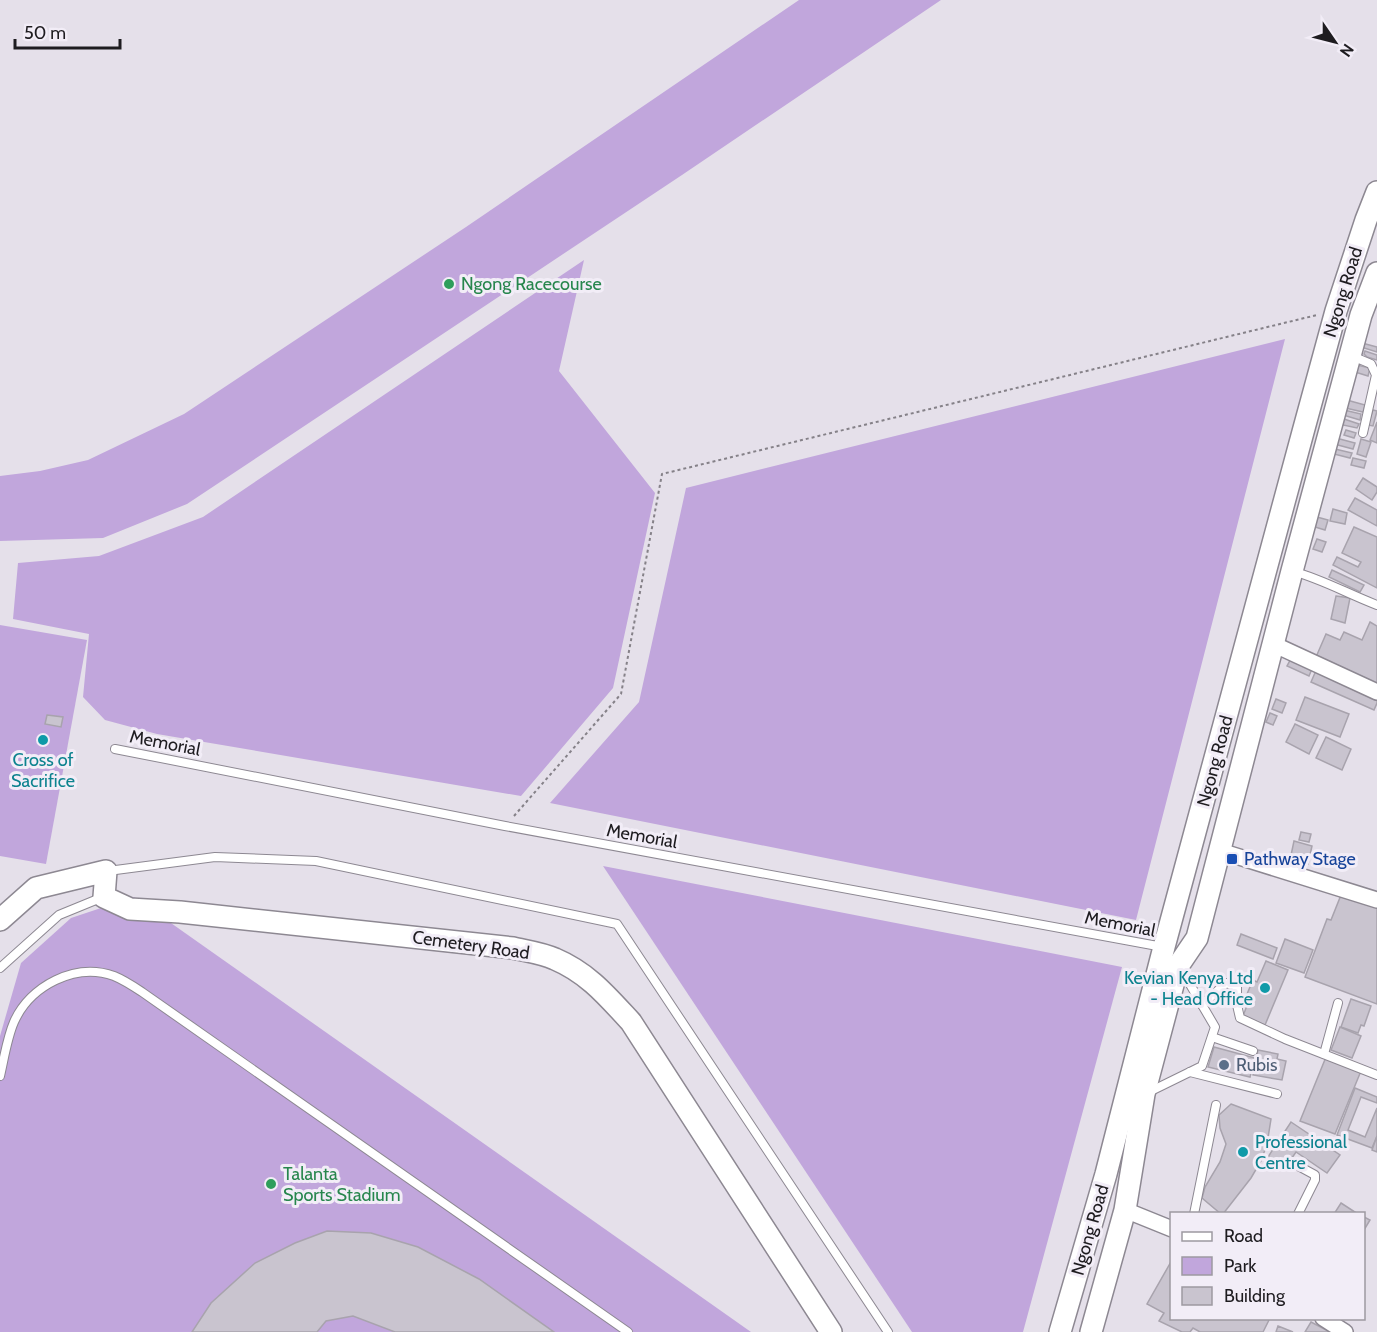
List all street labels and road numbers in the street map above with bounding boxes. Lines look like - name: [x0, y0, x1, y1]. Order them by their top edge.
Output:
- street label: Ngong Road: [1319, 244, 1367, 340]
- street label: Ngong Road: [1192, 713, 1238, 809]
- street label: Memorial: [128, 725, 203, 761]
- street label: Memorial: [605, 819, 680, 853]
- street label: Memorial: [1083, 906, 1158, 942]
- street label: Cemetery Road: [411, 926, 531, 964]
- street label: Ngong Road: [1067, 1182, 1113, 1278]

